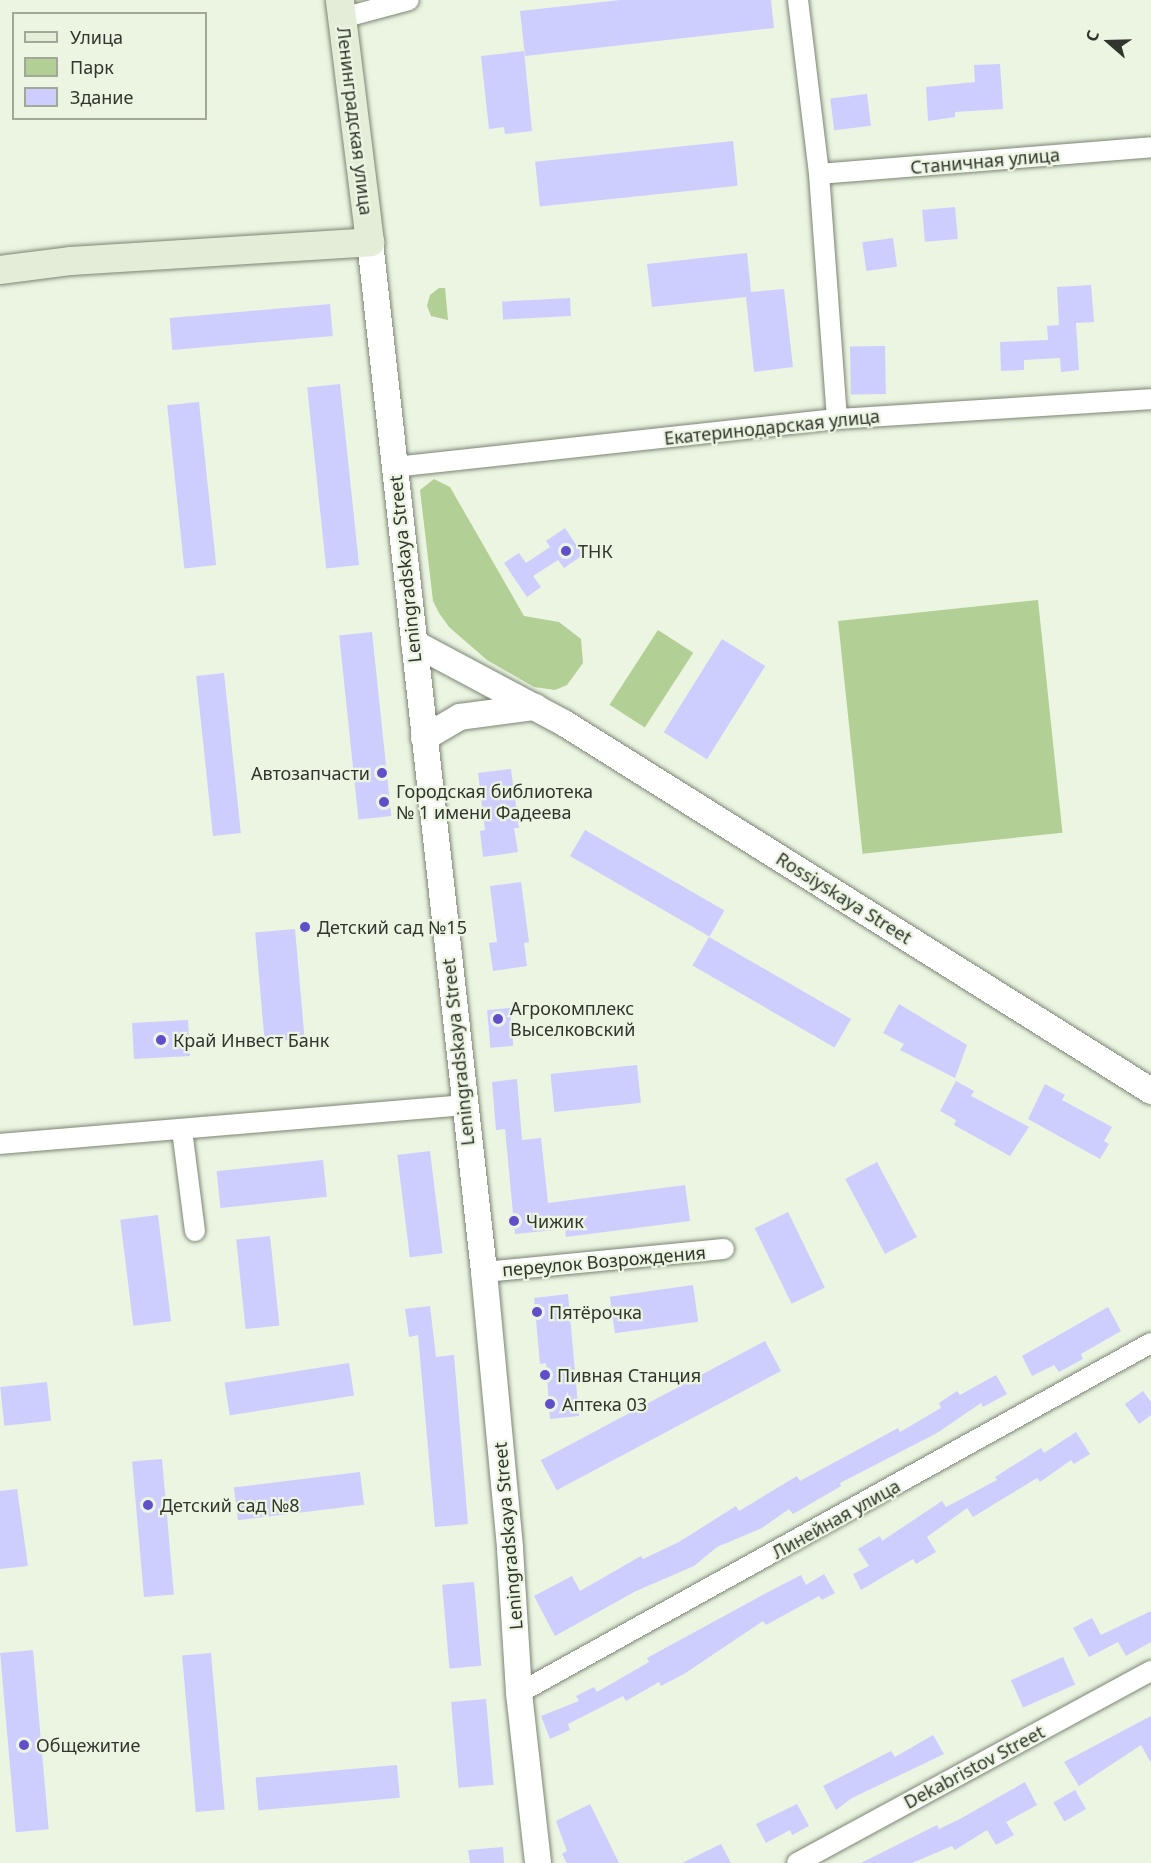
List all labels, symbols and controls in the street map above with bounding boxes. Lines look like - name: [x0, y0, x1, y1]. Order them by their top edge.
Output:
- legend: [12, 12, 207, 120]
- north arrow: [1079, 12, 1139, 72]
- text: Улица: [70, 25, 123, 49]
- street label: Ленинградская улица: [333, 26, 377, 216]
- text: С: [1080, 27, 1104, 44]
- text: Парк: [70, 55, 114, 79]
- text: Здание: [70, 85, 133, 109]
- street label: Станичная улица: [909, 144, 1061, 178]
- street label: Екатеринодарская улица: [663, 405, 881, 449]
- street label: Leningradskaya Street: [384, 474, 426, 664]
- place label: ТНК: [578, 540, 613, 562]
- marker: ТНК: [559, 544, 573, 558]
- place label: Автозапчасти: [251, 762, 370, 784]
- marker: Автозапчасти: [375, 766, 389, 780]
- place label: Городская библиотека № 1 имени Фадеева: [396, 781, 593, 824]
- marker: Городская библиотека № 1 имени Фадеева: [377, 795, 391, 809]
- street label: Rossiyskaya Street: [772, 848, 916, 948]
- place label: Детский сад №15: [317, 916, 467, 938]
- marker: Детский сад №15: [298, 920, 312, 934]
- street label: Leningradskaya Street: [437, 957, 479, 1147]
- place label: Агрокомплекс Выселковский: [510, 998, 635, 1040]
- marker: Агрокомплекс Выселковский: [491, 1012, 505, 1026]
- place label: Край Инвест Банк: [173, 1029, 329, 1051]
- marker: Край Инвест Банк: [154, 1033, 168, 1047]
- place label: Чижик: [526, 1210, 584, 1232]
- marker: Чижик: [507, 1214, 521, 1228]
- street label: переулок Возрождения: [501, 1241, 707, 1281]
- place label: Пятёрочка: [549, 1301, 642, 1323]
- marker: Пятёрочка: [530, 1305, 544, 1319]
- place label: Пивная Станция: [557, 1364, 701, 1386]
- marker: Пивная Станция: [538, 1368, 552, 1382]
- place label: Аптека 03: [562, 1393, 647, 1415]
- marker: Аптека 03: [543, 1397, 557, 1411]
- street label: Leningradskaya Street: [489, 1441, 527, 1631]
- street label: Линейная улица: [768, 1475, 904, 1563]
- place label: Детский сад №8: [160, 1494, 300, 1516]
- marker: Детский сад №8: [141, 1498, 155, 1512]
- street label: Dekabristov Street: [900, 1721, 1048, 1813]
- place label: Общежитие: [36, 1734, 140, 1756]
- marker: Общежитие: [17, 1738, 31, 1752]

